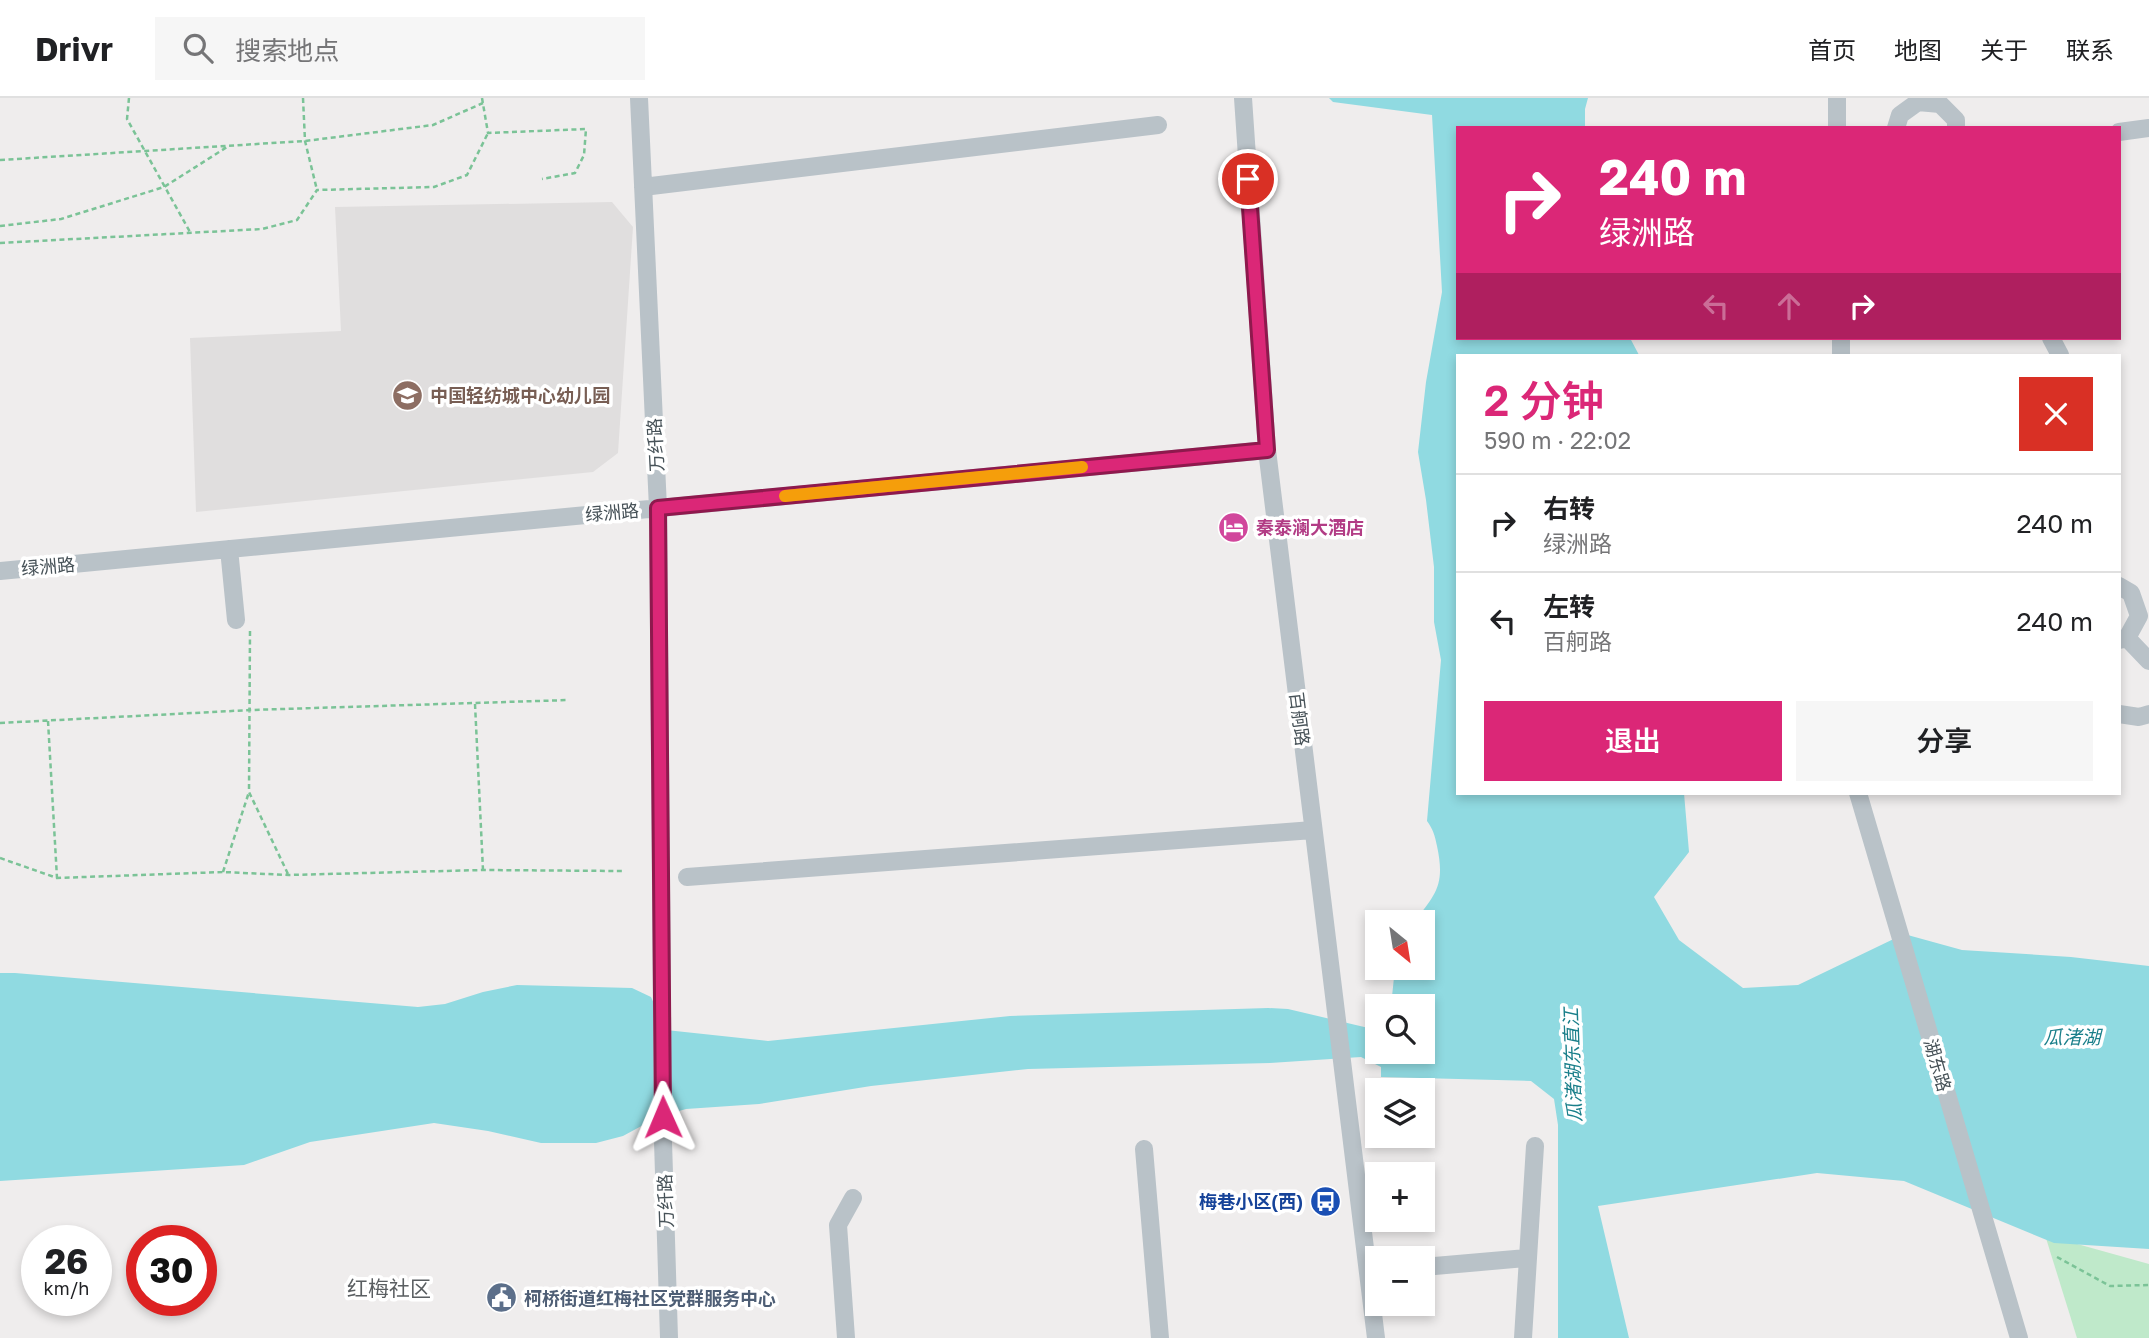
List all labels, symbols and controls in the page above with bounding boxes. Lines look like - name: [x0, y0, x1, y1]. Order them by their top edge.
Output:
- search box: [155, 17, 645, 80]
- text: Drivr: [35, 29, 113, 68]
- icon: search: [179, 29, 217, 67]
- text: 搜索地点: [235, 35, 339, 66]
- text: 首页: [1808, 35, 1856, 64]
- text: 地图: [1894, 35, 1942, 64]
- text: 关于: [1980, 35, 2028, 64]
- text: 联系: [2066, 35, 2114, 64]
- text: 240 m: [1599, 147, 1747, 206]
- pin: [1218, 149, 1278, 209]
- icon: right: [1484, 154, 1575, 245]
- icon: arrive: [1229, 160, 1267, 198]
- text: 绿洲路: [1599, 213, 1695, 251]
- icon: left: [1697, 287, 1735, 325]
- icon: ahead: [1770, 287, 1808, 325]
- icon: right: [1843, 287, 1881, 325]
- text: 2 分钟: [1484, 375, 1604, 425]
- button: close: [2019, 377, 2093, 451]
- school or university icon: 中国轻纺城中心幼儿园: [390, 378, 424, 412]
- place label: 中国轻纺城中心幼儿园: [430, 384, 610, 406]
- street label: 万纤路: [643, 417, 667, 473]
- text: 590 m · 22:02: [1484, 426, 1631, 454]
- text: 右转: [1543, 493, 1595, 524]
- street label: 绿洲路: [584, 499, 640, 525]
- icon: right: [1484, 504, 1522, 542]
- text: 240 m: [2016, 508, 2093, 539]
- hotel icon: 秦泰澜大酒店: [1216, 510, 1250, 544]
- place label: 秦泰澜大酒店: [1256, 516, 1364, 538]
- text: 绿洲路: [1543, 529, 1612, 557]
- street label: 绿洲路: [20, 553, 76, 579]
- text: 左转: [1543, 591, 1595, 622]
- icon: left: [1484, 602, 1522, 640]
- text: 240 m: [2016, 606, 2093, 637]
- text: 百舸路: [1543, 627, 1612, 655]
- street label: 百舸路: [1286, 691, 1314, 747]
- button: 退出: [1484, 701, 1782, 781]
- button: 分享: [1796, 701, 2093, 781]
- north arrow: [1365, 910, 1435, 980]
- map controls: [1365, 910, 1435, 1316]
- button: search: [1365, 994, 1435, 1064]
- water label: 瓜渚湖东直江: [1558, 1006, 1585, 1122]
- water label: 瓜渚湖: [2043, 1025, 2103, 1048]
- street label: 湖东路: [1920, 1036, 1956, 1094]
- button: layers: [1365, 1078, 1435, 1148]
- position arrow: [626, 1080, 700, 1154]
- button: +: [1365, 1162, 1435, 1232]
- street label: 万纤路: [653, 1174, 677, 1228]
- bus stop icon: 梅巷小区(西): [1309, 1184, 1343, 1218]
- place label: 梅巷小区(西): [1199, 1190, 1303, 1212]
- speed limit sign: 30: [126, 1225, 217, 1316]
- text: 26: [45, 1240, 88, 1282]
- button: −: [1365, 1246, 1435, 1316]
- district label: 红梅社区: [347, 1275, 431, 1301]
- text: km/h: [44, 1277, 89, 1299]
- public building icon: 柯桥街道红梅社区党群服务中心: [484, 1281, 518, 1315]
- place label: 柯桥街道红梅社区党群服务中心: [524, 1287, 776, 1309]

